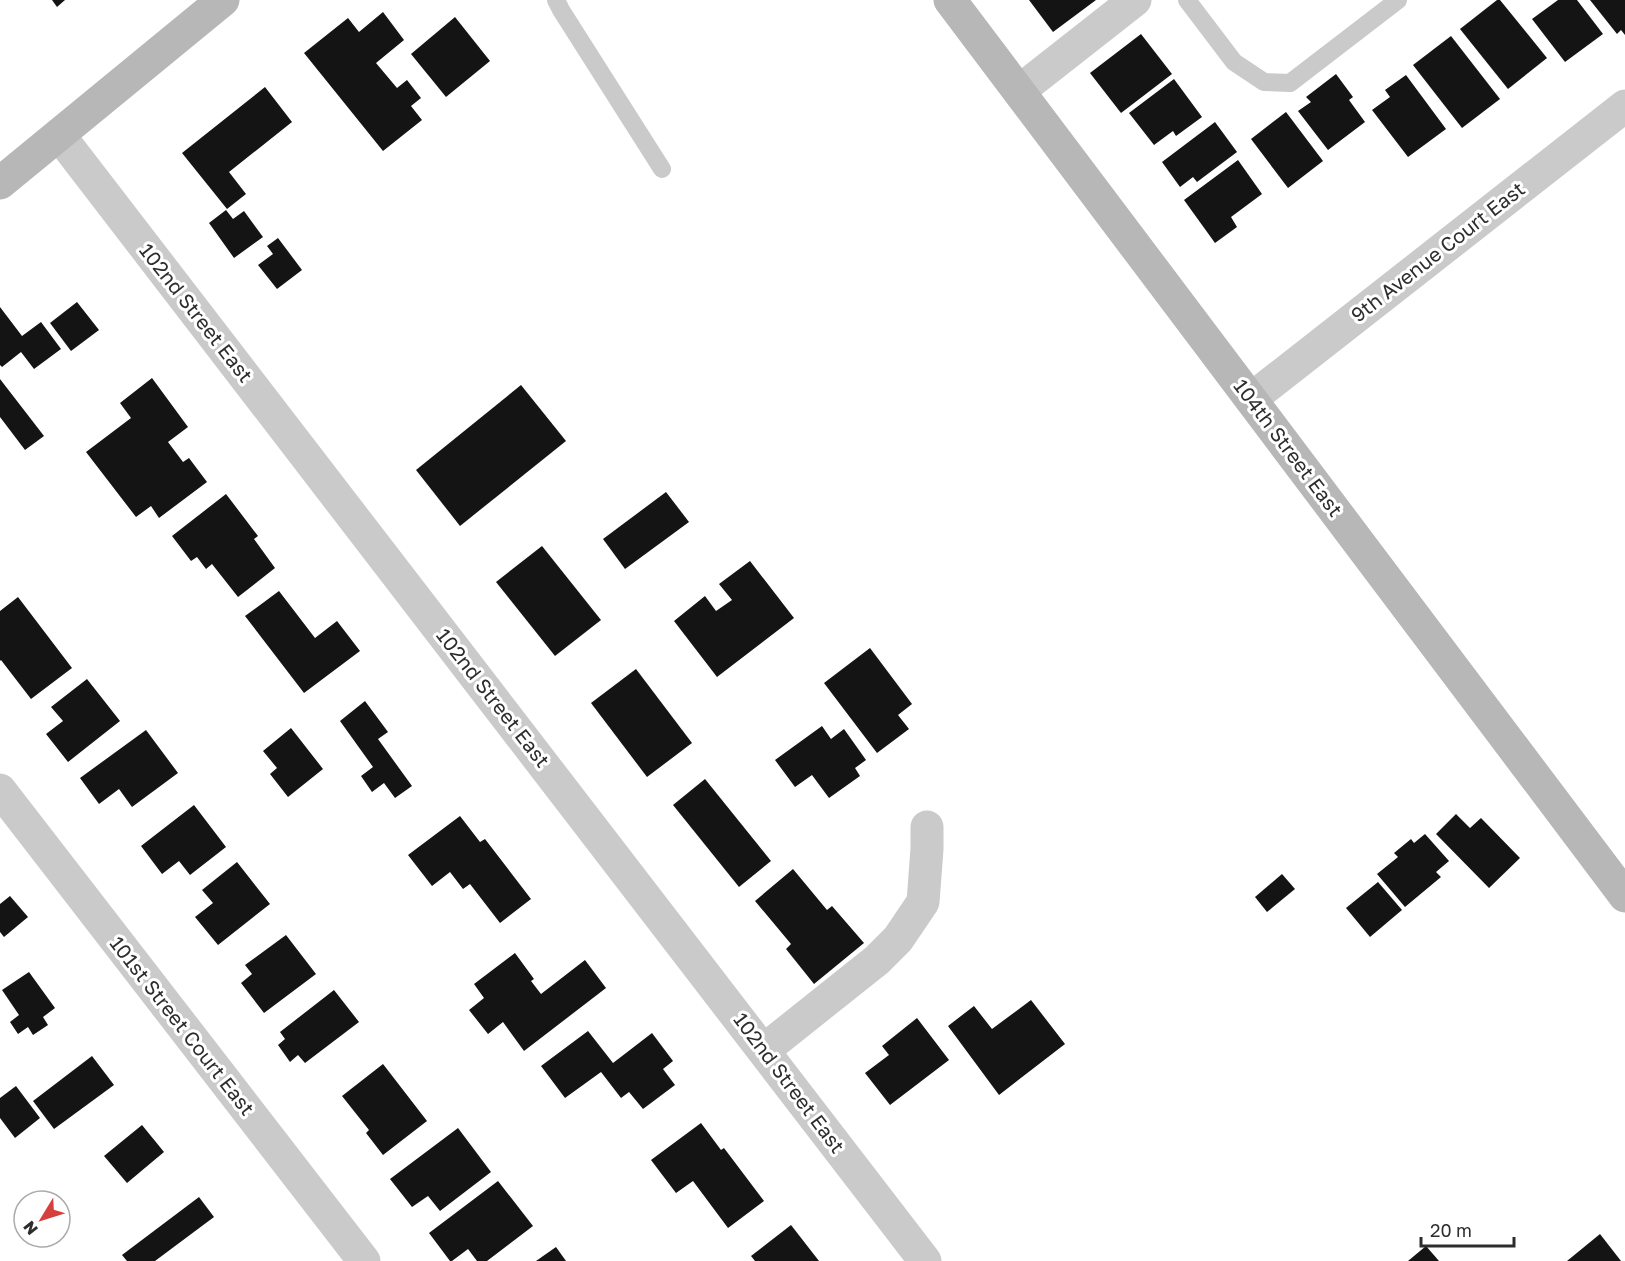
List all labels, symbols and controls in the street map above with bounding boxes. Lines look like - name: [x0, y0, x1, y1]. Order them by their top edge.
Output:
- street label: 9th Avenue Court East: [1346, 176, 1529, 326]
- street label: 102nd Street East: [135, 238, 258, 387]
- street label: 104th Street East: [1229, 374, 1348, 521]
- street label: 102nd Street East: [432, 623, 555, 772]
- street label: 101st Street Court East: [105, 931, 260, 1120]
- street label: 102nd Street East: [729, 1008, 850, 1157]
- north arrow: [12, 1189, 72, 1249]
- scale bar: [1421, 1210, 1514, 1248]
- text: N: [19, 1217, 42, 1239]
- text: 20 m: [1430, 1219, 1472, 1241]

